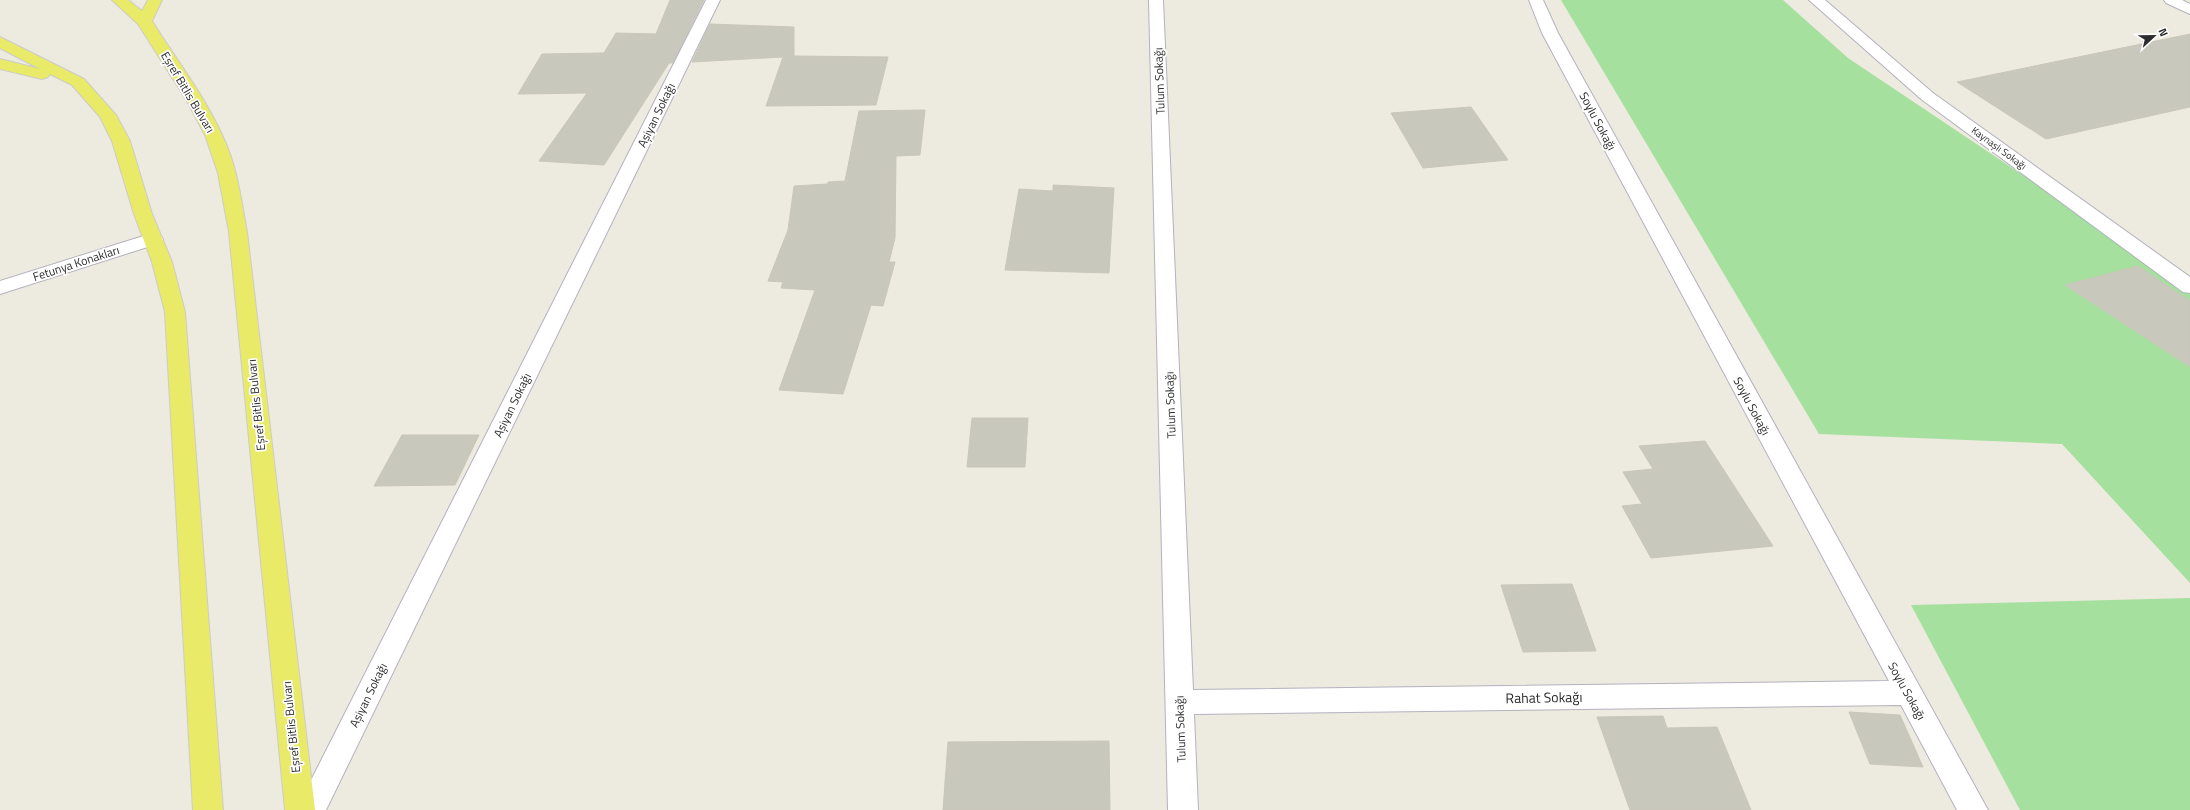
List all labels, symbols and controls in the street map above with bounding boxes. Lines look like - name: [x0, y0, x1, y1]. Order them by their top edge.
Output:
- north arrow: [2134, 16, 2174, 56]
- text: N: [2154, 26, 2172, 39]
- street label: Tulum Sokağı: [1148, 47, 1170, 115]
- street label: Eşref Bitlis Bulvarı: [156, 48, 220, 136]
- street label: Aşiyan Sokağı: [632, 80, 680, 150]
- street label: Soylu Sokağı: [1575, 88, 1621, 154]
- street label: Kaynaşlı Sokağı: [1968, 123, 2030, 173]
- street label: Fetunya Konakları: [30, 240, 122, 286]
- street label: Eşref Bitlis Bulvarı: [242, 358, 270, 452]
- street label: Aşiyan Sokağı: [488, 370, 536, 440]
- street label: Tulum Sokağı: [1159, 371, 1181, 439]
- street label: Soylu Sokağı: [1729, 373, 1775, 439]
- street label: Soylu Sokağı: [1883, 659, 1931, 723]
- street label: Aşiyan Sokağı: [344, 660, 392, 730]
- street label: Eşref Bitlis Bulvarı: [277, 680, 305, 774]
- street label: Rahat Sokağı: [1505, 686, 1583, 708]
- street label: Tulum Sokağı: [1169, 695, 1191, 763]

